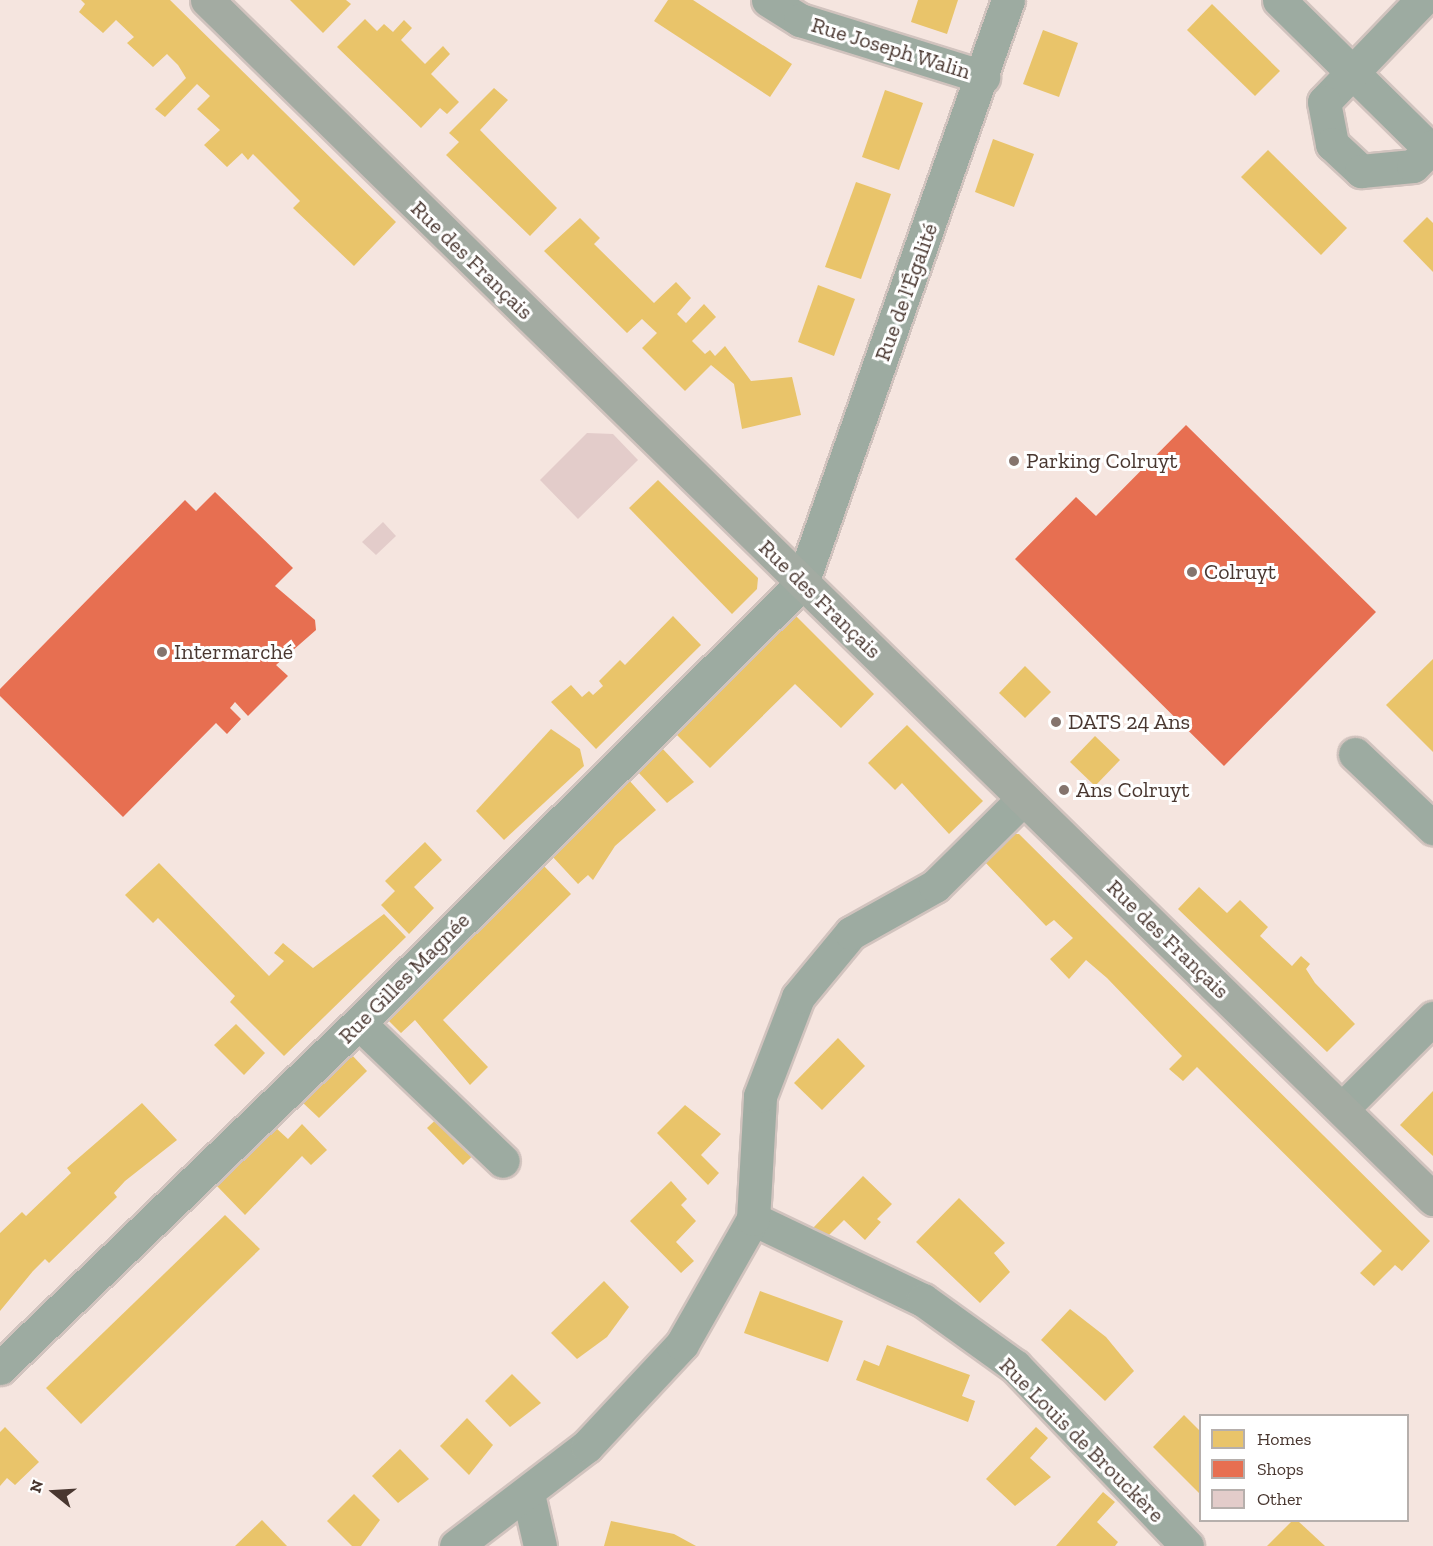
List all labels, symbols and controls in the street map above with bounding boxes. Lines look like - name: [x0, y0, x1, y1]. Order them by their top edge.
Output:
- street label: Rue Joseph Walin: [808, 11, 974, 85]
- street label: Rue des Français: [405, 195, 539, 325]
- street label: Rue de l'Égalité: [869, 220, 943, 364]
- place label: Parking Colruyt: [1026, 448, 1178, 474]
- marker: Parking Colruyt: [1007, 454, 1021, 468]
- street label: Rue des Français: [753, 534, 887, 664]
- place label: Colruyt: [1204, 559, 1276, 585]
- marker: Colruyt: [1185, 565, 1199, 579]
- place label: Intermarché: [174, 639, 293, 665]
- marker: Intermarché: [155, 645, 169, 659]
- place label: DATS 24 Ans: [1068, 709, 1191, 735]
- marker: DATS 24 Ans: [1049, 715, 1063, 729]
- place label: Ans Colruyt: [1076, 777, 1190, 803]
- marker: Ans Colruyt: [1057, 783, 1071, 797]
- street label: Rue des Français: [1101, 874, 1235, 1004]
- street label: Rue Gilles Magnée: [333, 907, 475, 1049]
- street label: Rue Louis de Brouckère: [994, 1352, 1170, 1528]
- legend: [1199, 1414, 1409, 1522]
- text: Homes: [1257, 1428, 1311, 1450]
- text: Shops: [1257, 1458, 1304, 1480]
- north arrow: [24, 1462, 84, 1522]
- text: N: [25, 1478, 47, 1495]
- text: Other: [1257, 1488, 1303, 1510]

